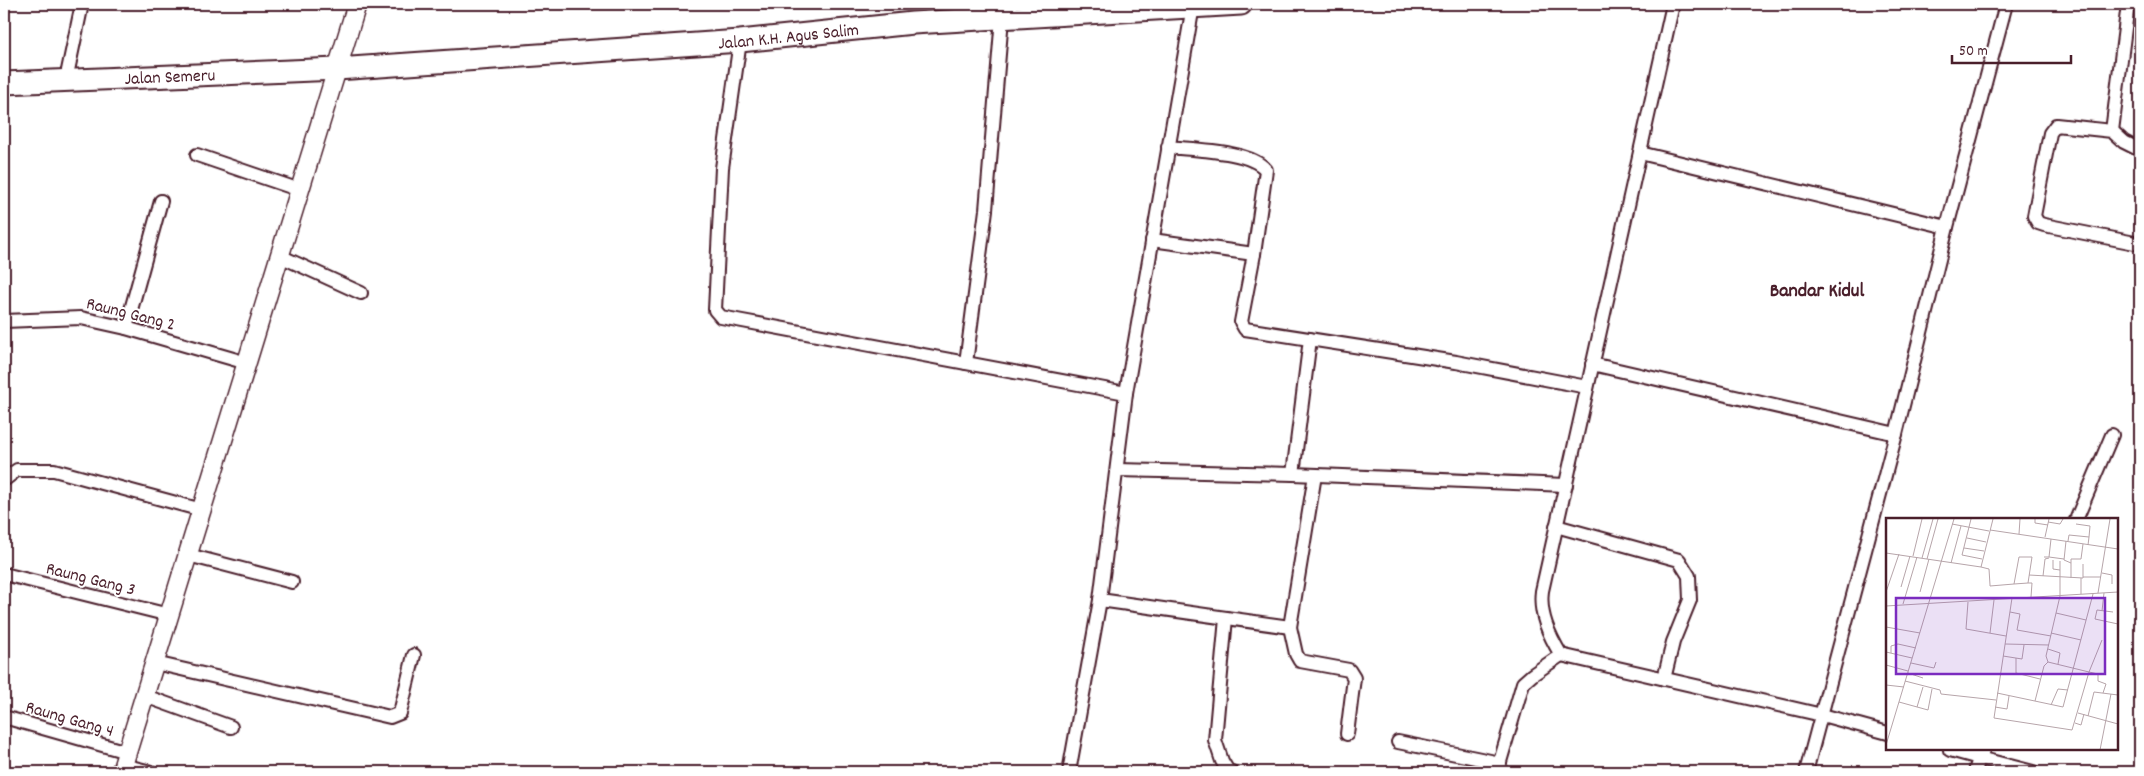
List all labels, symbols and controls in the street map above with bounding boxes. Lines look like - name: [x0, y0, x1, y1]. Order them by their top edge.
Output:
- street label: Jalan K.H. Agus Salim: [717, 19, 860, 57]
- scale bar: [1952, 32, 2070, 64]
- text: 50 m: [1959, 41, 1988, 63]
- street label: Jalan Semeru: [124, 64, 216, 93]
- district label: Bandar Kidul: [1770, 278, 1864, 306]
- street label: Raung Gang 2: [83, 292, 178, 339]
- inset map: [1886, 518, 2119, 751]
- street label: Raung Gang 3: [43, 557, 138, 604]
- street label: Raung Gang 4: [22, 696, 116, 745]

